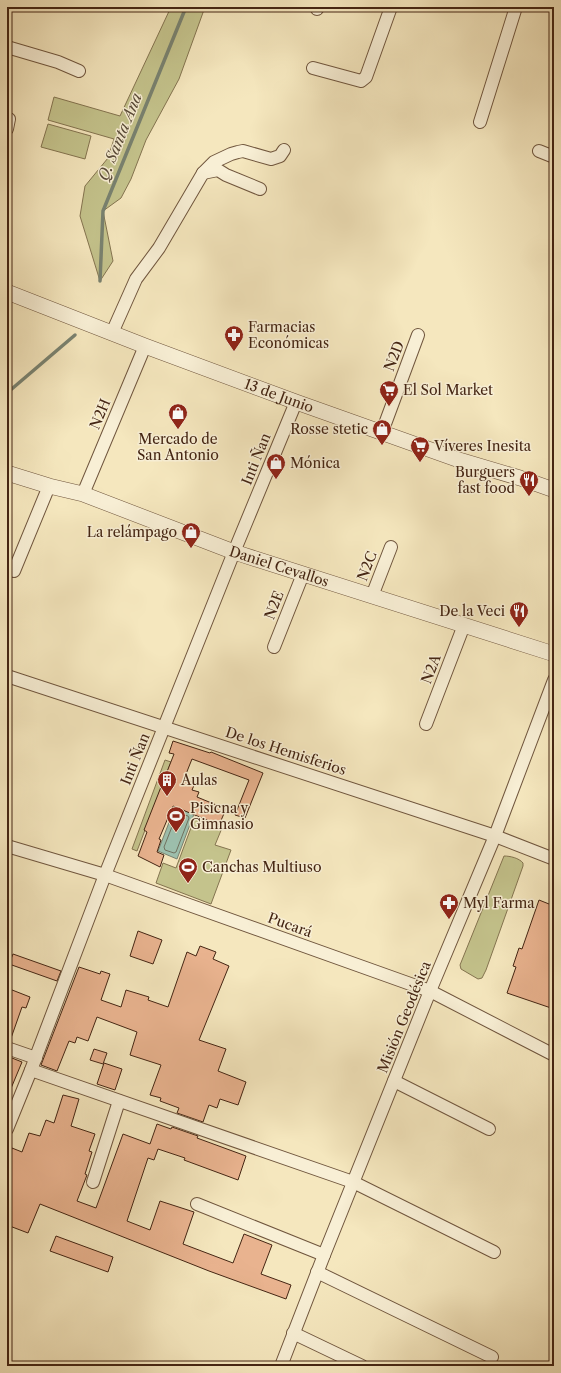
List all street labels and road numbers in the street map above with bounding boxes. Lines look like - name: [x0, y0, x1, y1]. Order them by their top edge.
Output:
- street label: N2D: [380, 338, 408, 374]
- street label: 13 de Junio: [242, 375, 316, 417]
- street label: N2H: [86, 396, 114, 432]
- street label: Inti Ñan: [237, 430, 275, 488]
- street label: Daniel Cevallos: [227, 542, 331, 591]
- street label: N2C: [353, 549, 381, 583]
- street label: N2E: [260, 588, 288, 622]
- street label: N2A: [417, 651, 445, 686]
- street label: De los Hemisferios: [223, 723, 349, 779]
- street label: Inti Ñan: [116, 730, 154, 788]
- street label: Pucará: [265, 909, 315, 942]
- street label: Misión Geodésica: [373, 958, 435, 1076]

